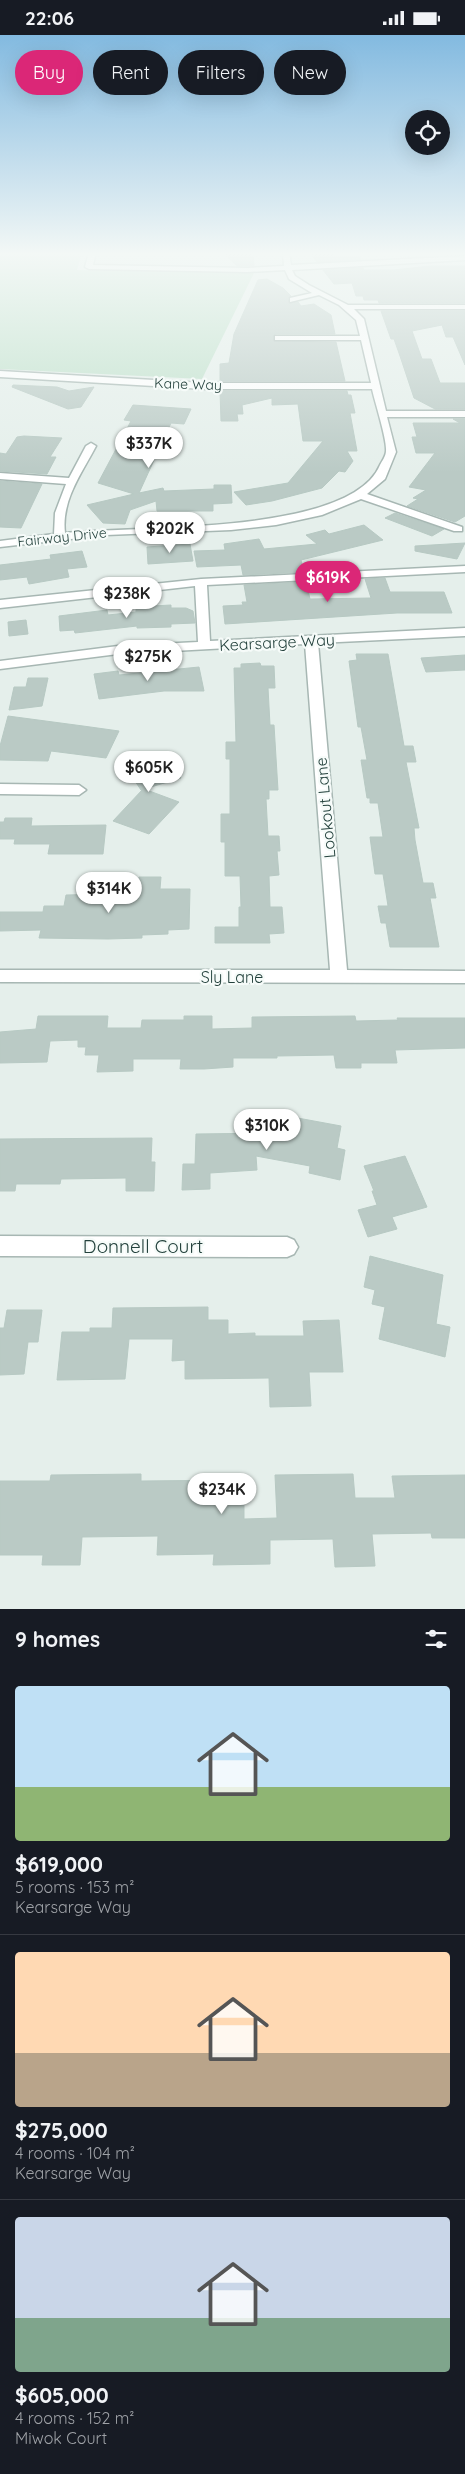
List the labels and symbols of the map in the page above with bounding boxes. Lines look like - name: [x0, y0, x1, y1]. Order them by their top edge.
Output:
- street label: Kane Way: [154, 374, 222, 394]
- pin: $337K: [114, 427, 184, 469]
- pin: $202K: [135, 511, 205, 554]
- street label: Fairway Drive: [16, 523, 108, 551]
- pin: $619K: [293, 561, 363, 603]
- pin: $238K: [92, 577, 162, 619]
- street label: Kearsarge Way: [219, 629, 335, 655]
- pin: $275K: [113, 639, 183, 682]
- pin: $605K: [114, 751, 184, 793]
- street label: Lookout Lane: [311, 757, 339, 859]
- pin: $314K: [74, 871, 144, 914]
- street label: Sly Lane: [201, 967, 263, 987]
- pin: $310K: [232, 1109, 302, 1151]
- street label: Donnell Court: [83, 1234, 203, 1258]
- pin: $234K: [187, 1473, 257, 1515]

